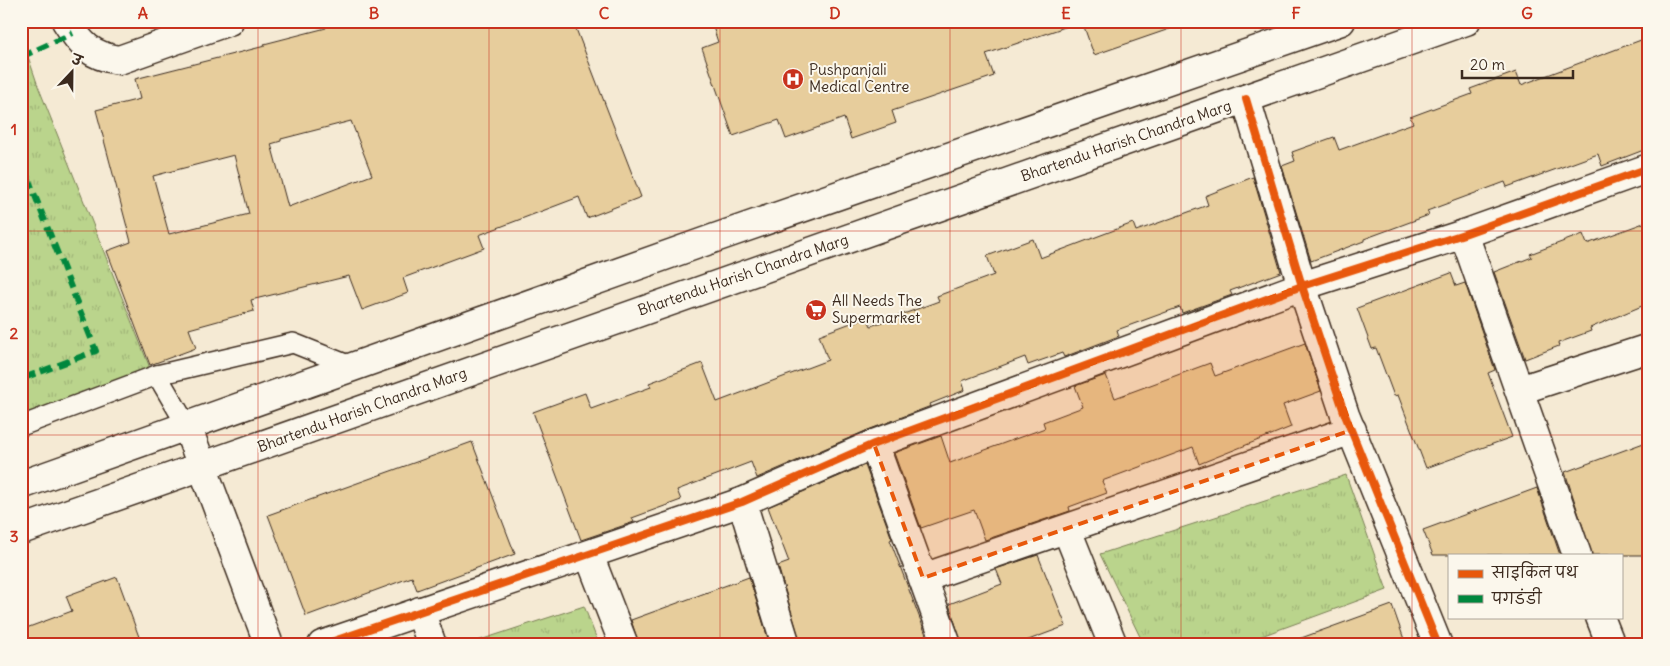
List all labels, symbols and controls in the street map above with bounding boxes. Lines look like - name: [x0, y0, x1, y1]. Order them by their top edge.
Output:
- text: A: [138, 3, 148, 23]
- text: B: [369, 3, 380, 23]
- text: C: [599, 3, 610, 23]
- text: D: [829, 3, 841, 23]
- text: E: [1061, 3, 1071, 23]
- text: F: [1291, 3, 1301, 23]
- text: G: [1521, 3, 1533, 23]
- north arrow: [48, 48, 98, 98]
- scale bar: [1462, 48, 1574, 80]
- text: उ: [67, 49, 86, 71]
- text: 20 m: [1470, 55, 1505, 74]
- place label: Pushpanjali Medical Centre: [809, 60, 909, 96]
- hospital icon: Pushpanjali Medical Centre: [781, 67, 805, 91]
- street label: Bhartendu Harish Chandra Marg: [1018, 95, 1234, 186]
- text: 1: [11, 119, 17, 139]
- street label: Bhartendu Harish Chandra Marg: [635, 229, 851, 320]
- place label: All Needs The Supermarket: [832, 291, 922, 327]
- supermarket icon: All Needs The Supermarket: [804, 298, 828, 322]
- text: 2: [10, 323, 19, 343]
- street label: Bhartendu Harish Chandra Marg: [255, 363, 469, 456]
- text: 3: [9, 526, 19, 546]
- legend: [1448, 554, 1622, 618]
- text: साइकिल पथ: [1491, 561, 1579, 582]
- text: पगडंडी: [1491, 587, 1542, 608]

